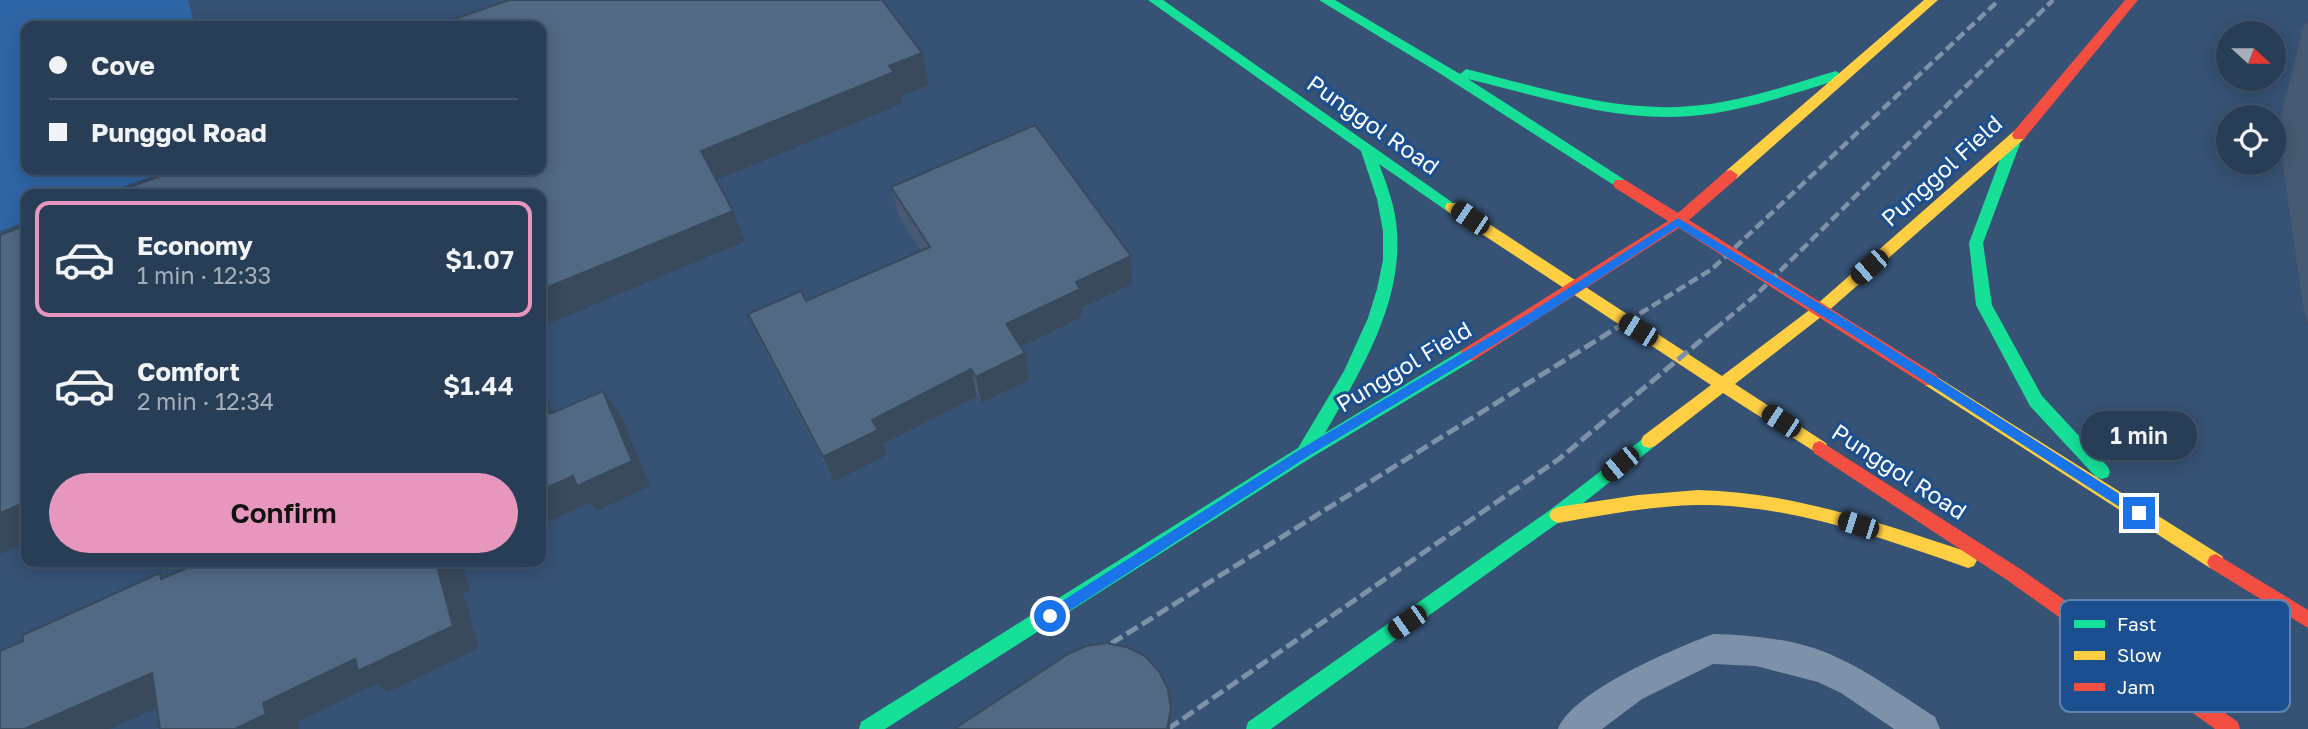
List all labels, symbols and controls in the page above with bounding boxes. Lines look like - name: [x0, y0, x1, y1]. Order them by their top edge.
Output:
- north arrow: [2216, 21, 2286, 91]
- map controls: [2216, 21, 2286, 175]
- text: Cove: [91, 50, 155, 81]
- street label: Punggol Road: [1302, 68, 1445, 180]
- button: locate: [2216, 105, 2286, 175]
- street label: Punggol Field: [1875, 109, 2007, 232]
- text: Punggol Road: [91, 117, 267, 148]
- car: [1447, 198, 1494, 238]
- icon: car: [53, 228, 116, 291]
- text: Economy: [137, 230, 253, 261]
- text: $1.07: [445, 244, 514, 275]
- car: [1847, 245, 1892, 289]
- text: 1 min · 12:33: [137, 261, 271, 289]
- car: [1615, 310, 1662, 350]
- street label: Punggol Field: [1331, 315, 1476, 417]
- icon: car: [53, 354, 116, 417]
- text: Comfort: [137, 356, 240, 387]
- text: $1.44: [443, 370, 514, 401]
- text: 2 min · 12:34: [137, 387, 274, 415]
- car: [1758, 401, 1805, 441]
- callout: 1 min: [2081, 412, 2197, 461]
- street label: Punggol Road: [1827, 417, 1972, 525]
- text: 1 min: [2110, 421, 2168, 449]
- car: [1598, 443, 1643, 485]
- button: Confirm: [49, 473, 518, 553]
- route end: [2123, 497, 2155, 529]
- car: [1835, 509, 1882, 541]
- route start: [1034, 600, 1066, 632]
- legend: [2060, 600, 2290, 712]
- car: [1384, 601, 1431, 643]
- text: Fast: [2117, 612, 2156, 635]
- text: Slow: [2117, 643, 2162, 666]
- text: Jam: [2117, 675, 2155, 698]

